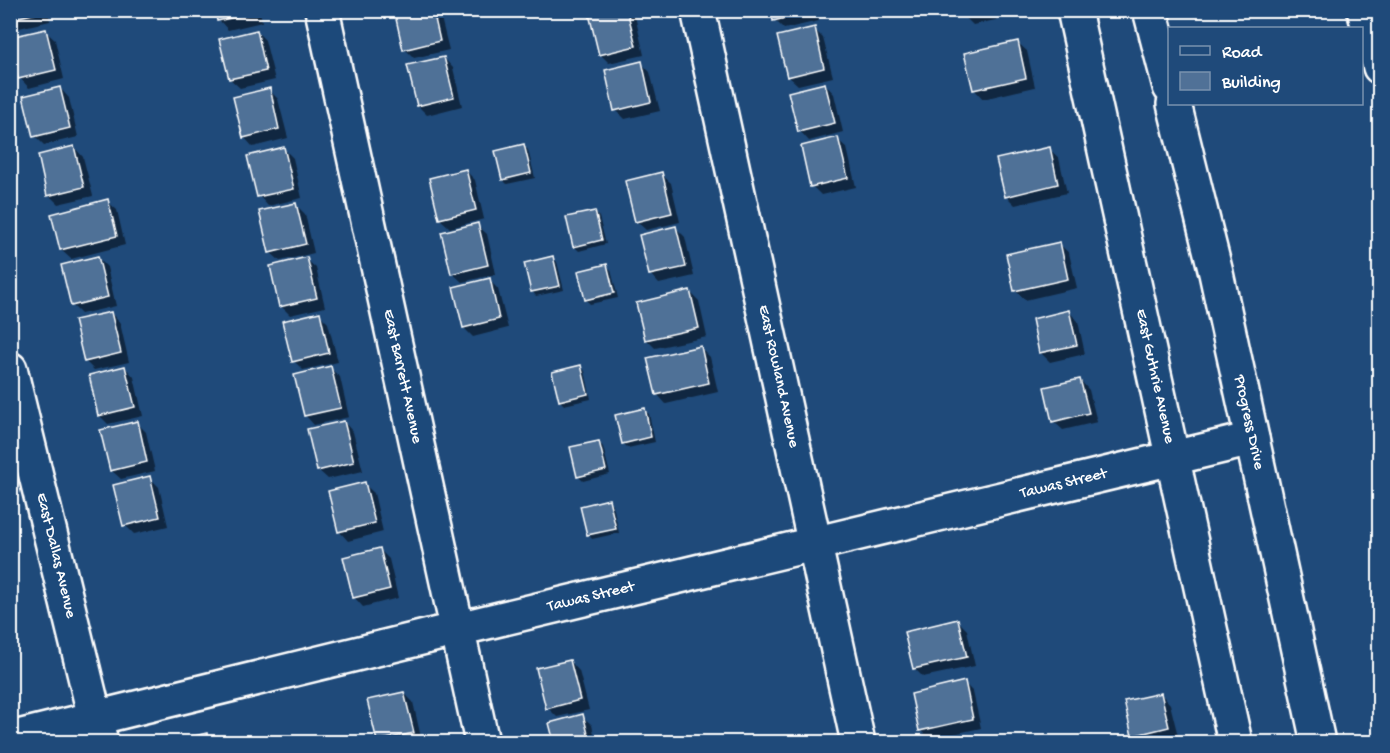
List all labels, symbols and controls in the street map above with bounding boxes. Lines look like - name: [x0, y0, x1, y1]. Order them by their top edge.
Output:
- legend: [1168, 27, 1363, 105]
- text: Road: [1222, 43, 1263, 64]
- text: Building: [1221, 73, 1281, 94]
- street label: East Rowland Avenue: [753, 303, 803, 450]
- street label: East Guthrie Avenue: [1131, 307, 1179, 446]
- street label: East Barrett Avenue: [378, 308, 426, 446]
- street label: Progress Drive: [1229, 372, 1268, 472]
- street label: Tawas Street: [1017, 464, 1110, 504]
- street label: East Dallas Avenue: [31, 491, 80, 621]
- street label: Tawas Street: [545, 577, 638, 617]

